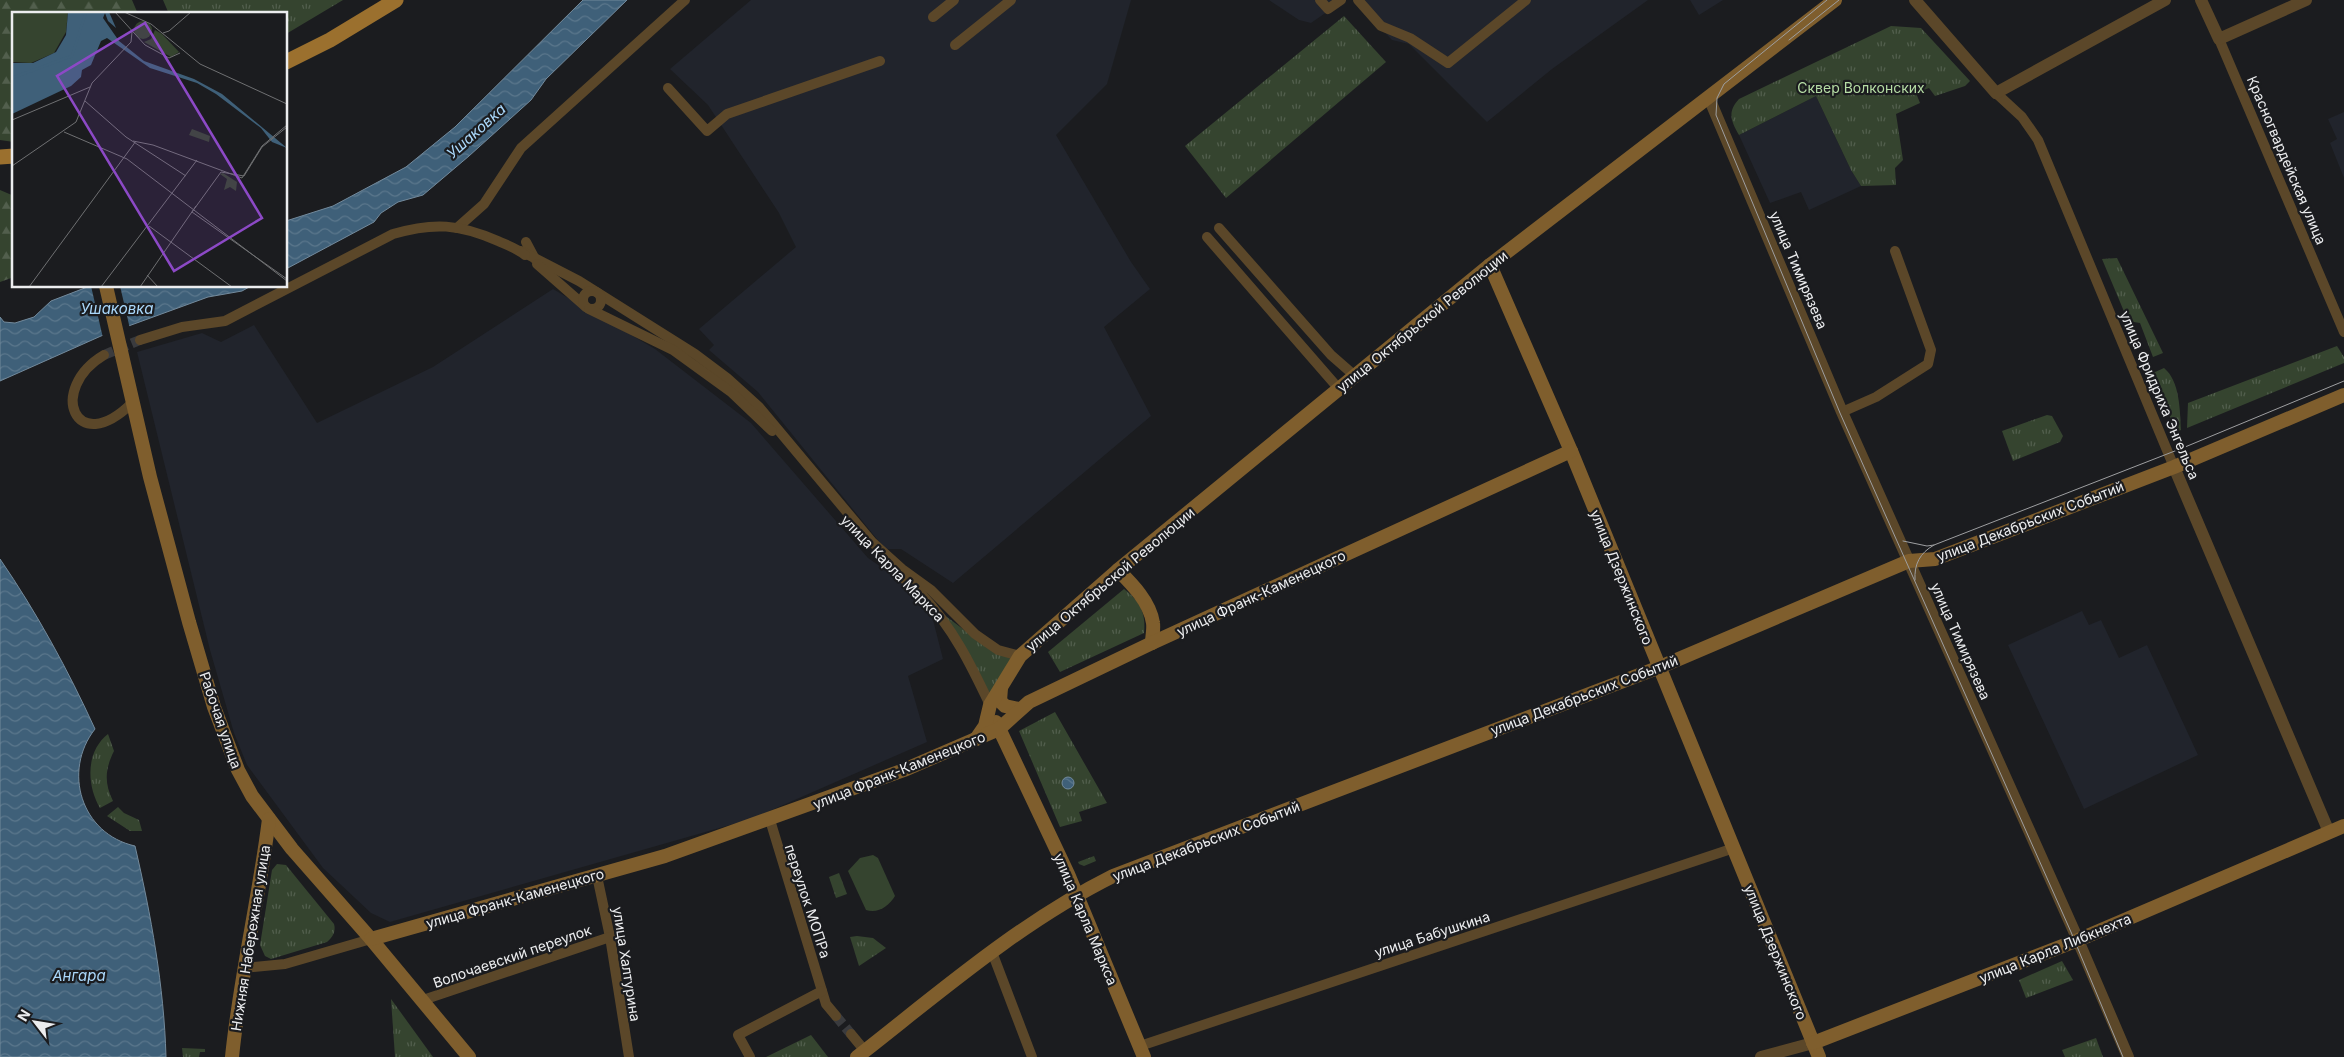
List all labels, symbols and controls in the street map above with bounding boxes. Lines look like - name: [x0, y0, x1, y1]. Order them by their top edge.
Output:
- inset map: [12, 12, 288, 288]
- street label: Красногвардейская улица: [2244, 73, 2330, 247]
- park label: Сквер Волконских: [1797, 79, 1925, 96]
- water label: Ушаковка: [443, 100, 509, 162]
- street label: улица Тимирязева: [1766, 208, 1832, 332]
- street label: улица Октябрьской Революции: [1333, 247, 1511, 395]
- water label: Ушаковка: [80, 299, 154, 318]
- street label: улица Фридриха Энгельса: [2117, 308, 2203, 482]
- street label: улица Декабрьских Событий: [1934, 477, 2126, 565]
- street label: улица Октябрьской Революции: [1022, 503, 1198, 655]
- street label: улица Дзержинского: [1587, 507, 1657, 647]
- street label: улица Карла Маркса: [838, 511, 948, 625]
- street label: улица Франк-Каменецкого: [1174, 546, 1348, 640]
- street label: улица Тимирязева: [1928, 580, 1994, 702]
- street label: улица Декабрьских Событий: [1488, 651, 1680, 739]
- street label: Рабочая улица: [197, 669, 245, 771]
- street label: улица Франк-Каменецкого: [810, 728, 988, 812]
- street label: улица Декабрьских Событий: [1110, 797, 1302, 885]
- street label: переулок МОПРа: [782, 842, 834, 960]
- street label: Нижняя Набережная улица: [227, 844, 273, 1032]
- street label: улица Карла Маркса: [1050, 850, 1122, 988]
- street label: улица Франк-Каменецкого: [424, 864, 606, 932]
- street label: улица Дзержинского: [1741, 882, 1811, 1022]
- street label: улица Халтурина: [610, 905, 644, 1023]
- street label: улица Бабушкина: [1372, 907, 1492, 961]
- street label: улица Карла Либкнехта: [1976, 910, 2134, 986]
- street label: Волочаевский переулок: [431, 921, 594, 991]
- water label: Ангара: [51, 966, 106, 985]
- north arrow: [10, 997, 60, 1047]
- text: N: [13, 1006, 33, 1024]

